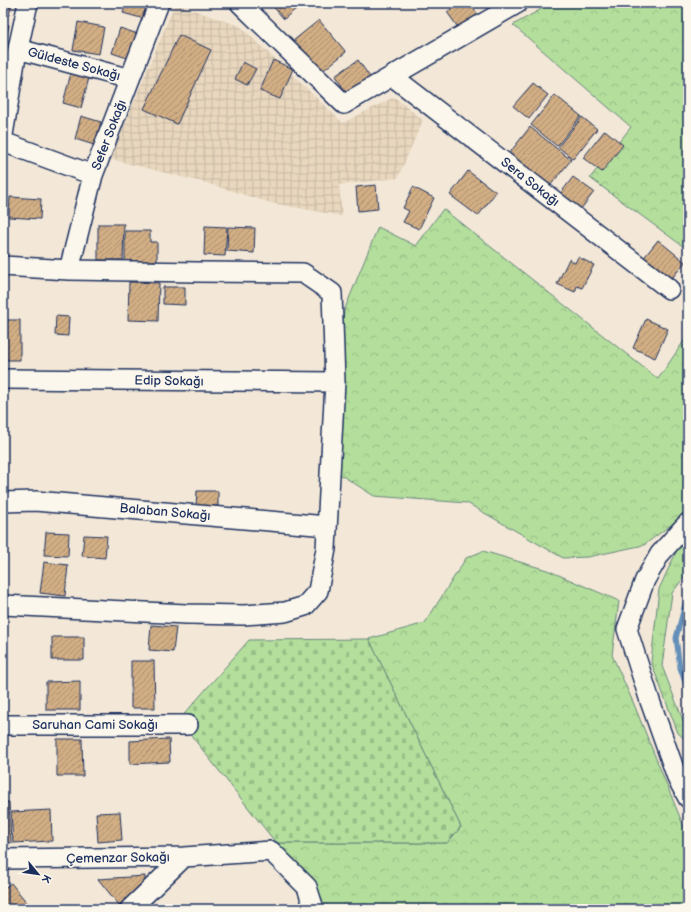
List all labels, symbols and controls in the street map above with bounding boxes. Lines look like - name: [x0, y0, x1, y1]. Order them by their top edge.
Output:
- street label: Güldeste Sokağı: [26, 44, 122, 84]
- street label: Sefer Sokağı: [88, 98, 130, 172]
- street label: Sera Sokağı: [498, 154, 562, 210]
- street label: Edip Sokağı: [134, 372, 204, 390]
- street label: Balaban Sokağı: [119, 500, 211, 524]
- street label: Saruhan Cami Sokağı: [32, 717, 158, 733]
- street label: Çemenzar Sokağı: [66, 849, 170, 867]
- north arrow: [18, 854, 58, 894]
- text: K: [39, 872, 54, 885]

